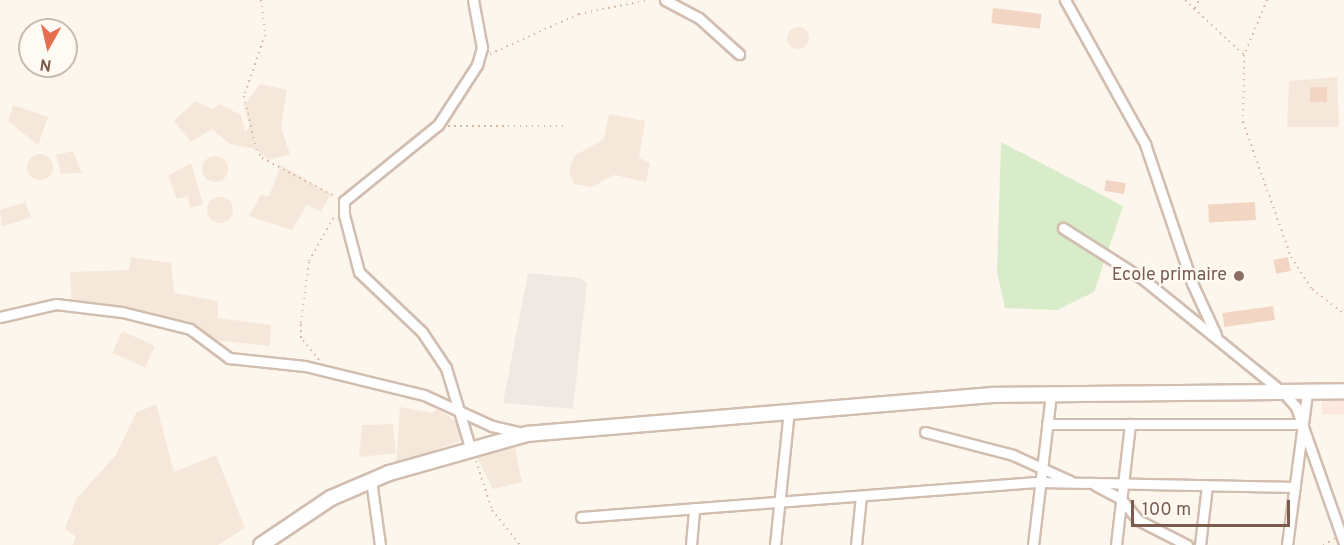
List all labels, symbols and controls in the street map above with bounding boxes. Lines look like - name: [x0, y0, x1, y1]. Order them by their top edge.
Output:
- north arrow: [18, 18, 78, 78]
- text: N: [39, 53, 53, 75]
- place label: Ecole primaire: [1112, 265, 1227, 287]
- marker: Ecole primaire: [1232, 269, 1246, 283]
- scale bar: [1134, 488, 1293, 526]
- text: 100 m: [1142, 499, 1191, 522]

